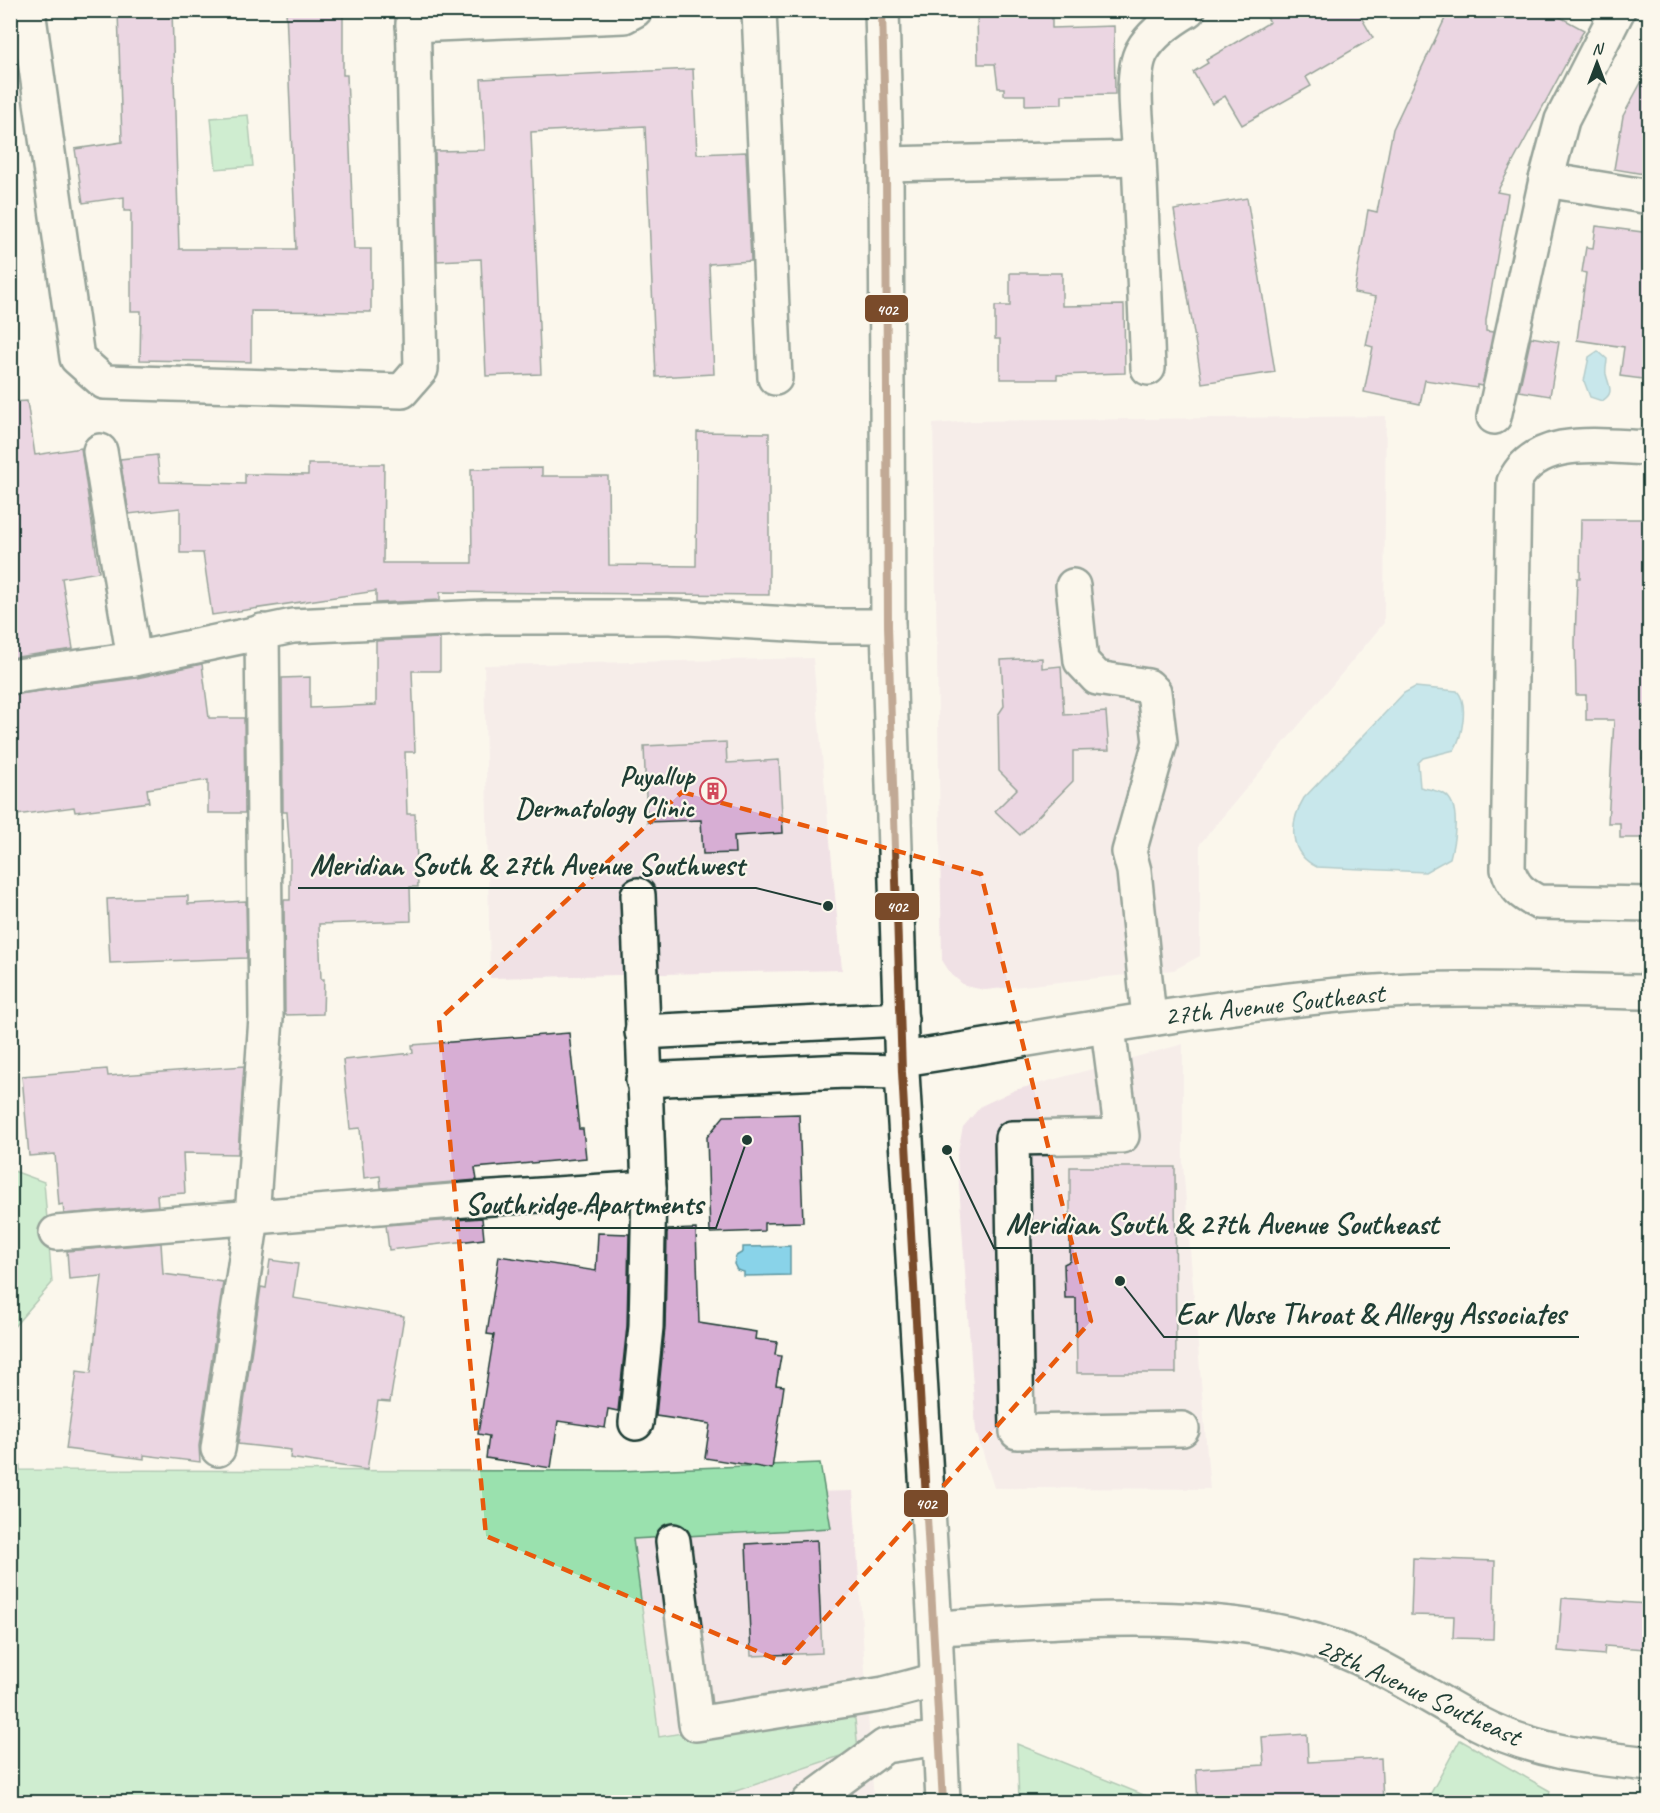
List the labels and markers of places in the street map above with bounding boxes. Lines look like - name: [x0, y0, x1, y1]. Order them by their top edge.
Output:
- place label: Puyallup Dermatology Clinic: [515, 758, 696, 825]
- building icon: Puyallup Dermatology Clinic: [698, 776, 728, 806]
- callout: Meridian South & 27th Avenue Southwest: [298, 840, 756, 888]
- callout: Southridge Apartments: [452, 1180, 716, 1228]
- callout: Meridian South & 27th Avenue Southeast: [994, 1200, 1450, 1248]
- callout: Ear Nose Throat & Allergy Associates: [1164, 1289, 1579, 1337]

